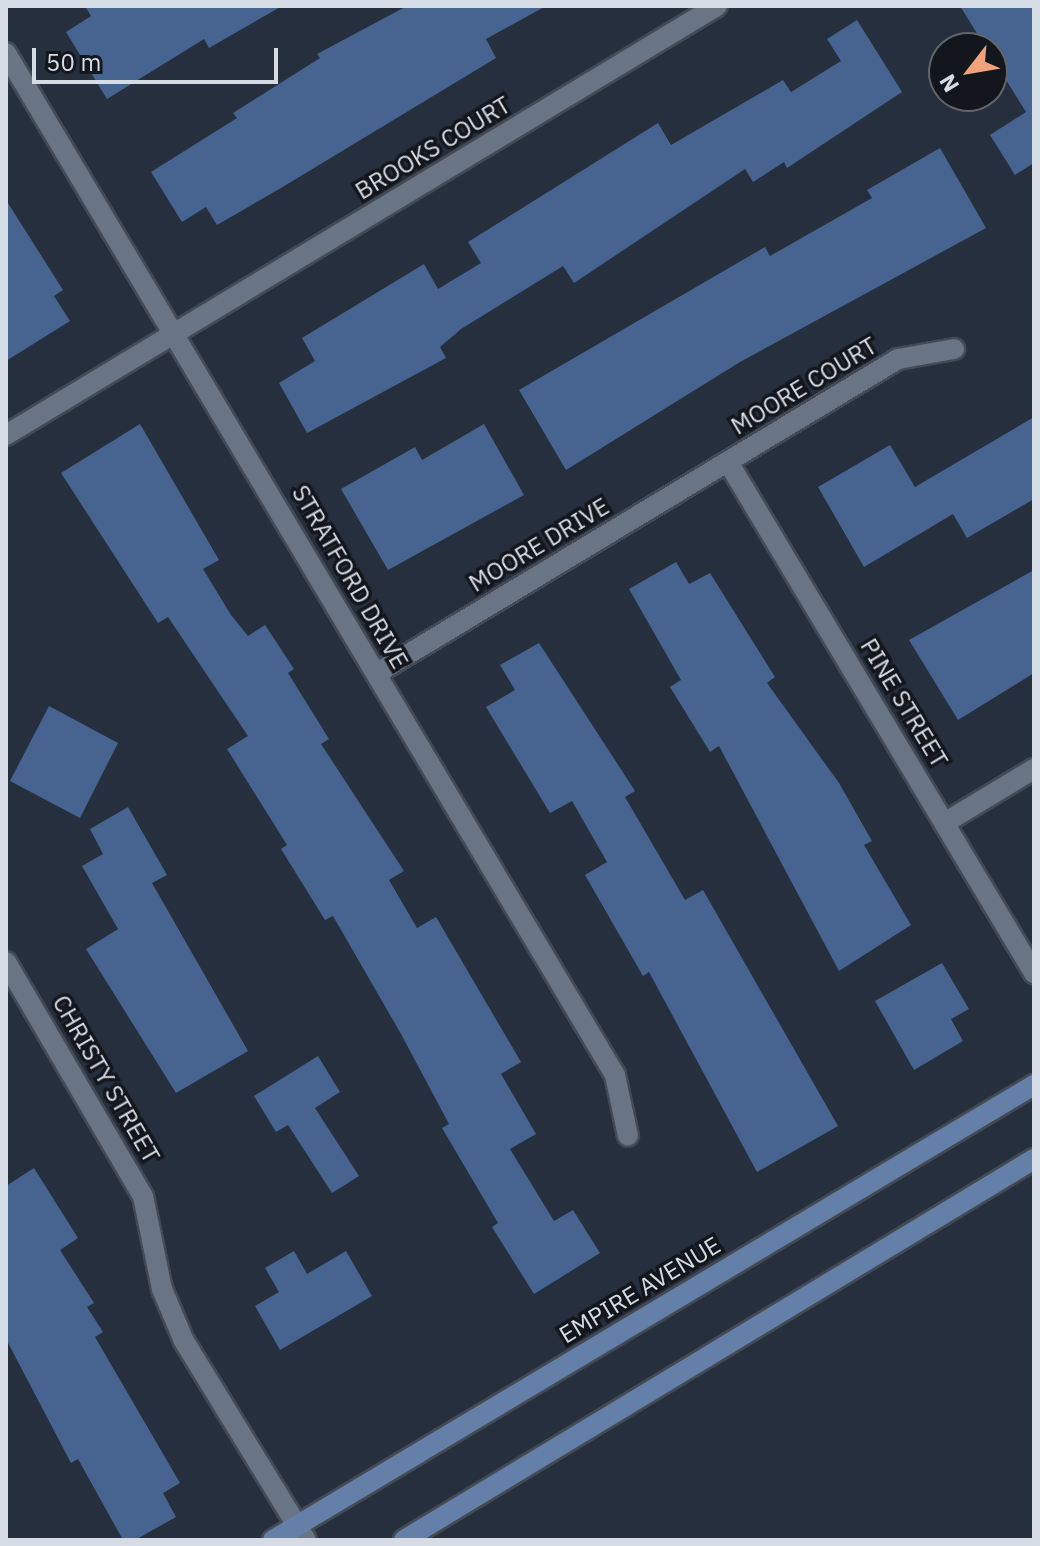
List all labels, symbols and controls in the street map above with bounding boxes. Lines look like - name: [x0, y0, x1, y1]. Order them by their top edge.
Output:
- scale bar: [36, 32, 282, 82]
- north arrow: [928, 32, 1008, 112]
- text: 50 m: [46, 46, 101, 78]
- text: N: [932, 69, 965, 98]
- street label: BROOKS COURT: [350, 90, 516, 206]
- street label: MOORE COURT: [726, 331, 882, 441]
- street label: STRATFORD DRIVE: [286, 480, 414, 674]
- street label: MOORE DRIVE: [464, 492, 614, 598]
- street label: PINE STREET: [854, 633, 954, 773]
- street label: CHRISTY STREET: [46, 990, 166, 1168]
- street label: EMPIRE AVENUE: [554, 1231, 726, 1349]

